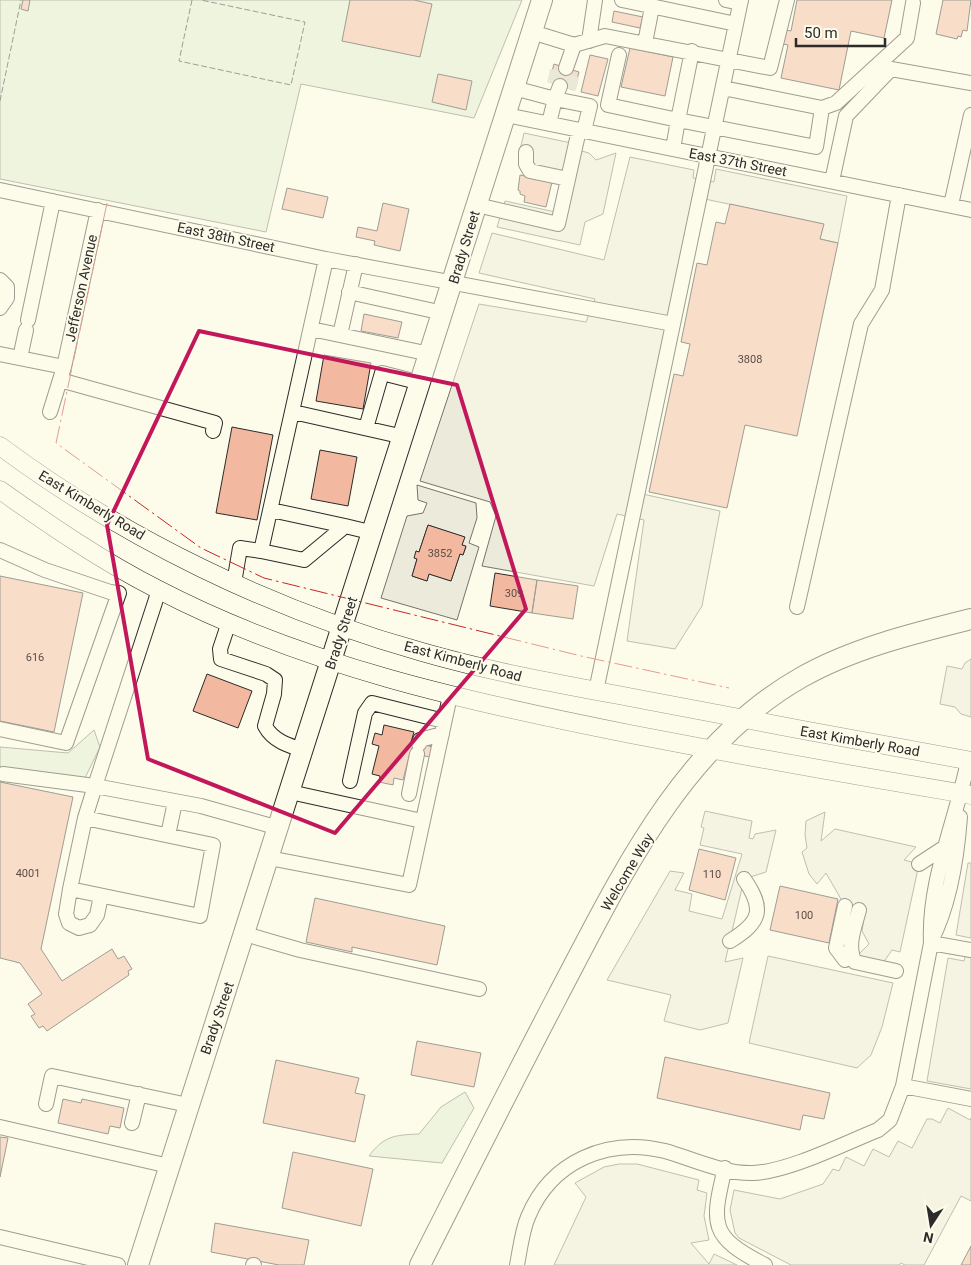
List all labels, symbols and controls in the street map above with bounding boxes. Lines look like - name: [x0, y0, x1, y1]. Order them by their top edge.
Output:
- scale bar: [796, 15, 885, 47]
- text: 50 m: [804, 24, 838, 42]
- street label: East 37th Street: [688, 145, 789, 179]
- street label: Brady Street: [445, 208, 483, 286]
- street label: East 38th Street: [176, 219, 277, 255]
- street label: Jefferson Avenue: [62, 233, 100, 343]
- house number: 3808: [738, 353, 762, 366]
- street label: East Kimberly Road: [36, 467, 148, 543]
- house number: 3852: [428, 547, 452, 560]
- house number: 309: [505, 587, 523, 600]
- street label: Brady Street: [322, 594, 360, 671]
- street label: East Kimberly Road: [403, 638, 523, 684]
- house number: 616: [26, 651, 44, 664]
- street label: East Kimberly Road: [799, 723, 921, 759]
- street label: Welcome Way: [598, 830, 657, 914]
- house number: 4001: [16, 867, 40, 880]
- house number: 110: [703, 868, 721, 881]
- house number: 100: [795, 909, 813, 922]
- street label: Brady Street: [197, 979, 237, 1056]
- north arrow: [906, 1200, 956, 1250]
- text: N: [922, 1229, 935, 1247]

